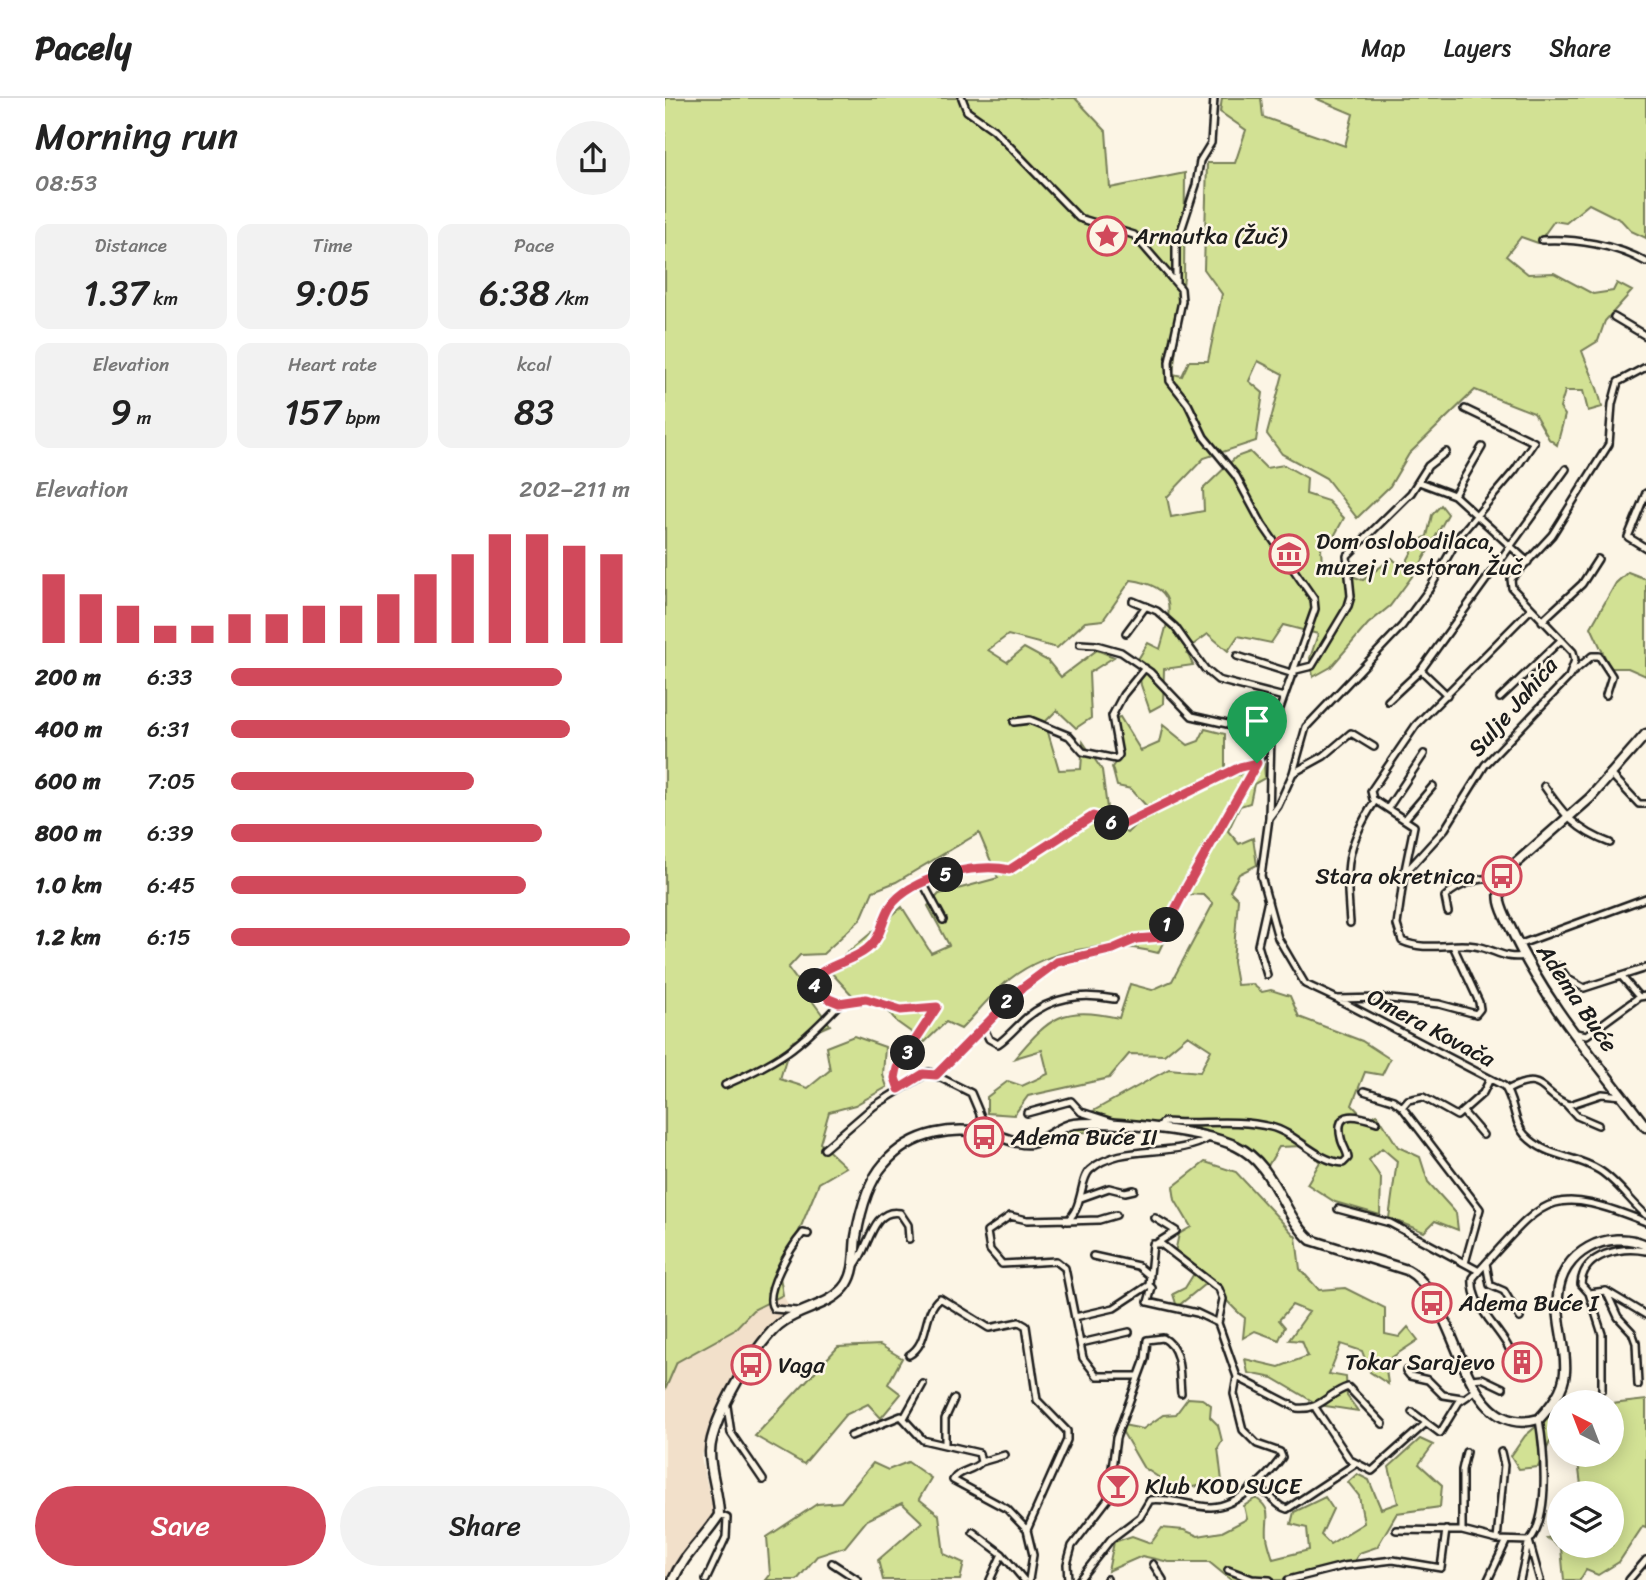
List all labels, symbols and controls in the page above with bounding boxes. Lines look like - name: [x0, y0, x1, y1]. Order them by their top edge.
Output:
- text: Pacely: [35, 19, 131, 77]
- text: Map: [1361, 27, 1406, 69]
- text: Layers: [1444, 27, 1511, 69]
- text: Share: [1549, 27, 1611, 69]
- text: Morning run: [35, 103, 238, 170]
- button: share: [556, 121, 630, 195]
- text: 08:53: [35, 163, 97, 204]
- place icon: Arnautka (Žuč): [1086, 215, 1128, 257]
- place label: Arnautka (Žuč): [1133, 216, 1288, 257]
- text: Distance: [95, 229, 167, 262]
- text: Time: [312, 229, 353, 262]
- text: Pace: [514, 229, 554, 262]
- text: 1.37: [84, 262, 148, 324]
- text: 9:05: [295, 262, 370, 324]
- text: 6:38: [479, 262, 550, 324]
- text: km: [148, 282, 178, 315]
- text: /km: [550, 282, 589, 315]
- text: Elevation: [92, 348, 169, 381]
- text: Heart rate: [288, 348, 377, 381]
- text: kcal: [517, 348, 551, 381]
- text: 9: [110, 381, 132, 443]
- text: 157: [284, 381, 341, 443]
- text: 83: [514, 381, 554, 443]
- text: m: [132, 401, 151, 434]
- text: bpm: [341, 401, 381, 434]
- text: Elevation: [35, 469, 128, 510]
- text: 202–211 m: [519, 469, 630, 510]
- place label: Dom oslobodilaca, muzej i restoran Žuč: [1316, 521, 1524, 588]
- museum icon: Dom oslobodilaca, muzej i restoran Žuč: [1268, 533, 1310, 575]
- street label: Sulje Jahića: [1457, 647, 1569, 767]
- text: 200 m: [35, 657, 101, 698]
- text: 6:33: [147, 657, 192, 698]
- pin: [1227, 691, 1287, 763]
- icon: arrive: [1238, 702, 1276, 740]
- text: 400 m: [35, 709, 102, 750]
- text: 6:31: [147, 709, 190, 750]
- text: 600 m: [35, 761, 101, 802]
- text: 7:05: [147, 761, 196, 802]
- pin: 6: [1095, 806, 1129, 840]
- text: 6: [1106, 806, 1117, 839]
- text: 800 m: [35, 813, 102, 854]
- text: 6:39: [147, 813, 194, 854]
- bus stop icon: Stara okretnica: [1481, 855, 1523, 897]
- place label: Stara okretnica: [1315, 856, 1475, 897]
- pin: 5: [929, 858, 963, 892]
- text: 5: [940, 858, 951, 891]
- text: 1.0 km: [35, 865, 102, 906]
- text: 6:45: [147, 865, 195, 906]
- pin: 1: [1149, 908, 1185, 942]
- text: 1: [1162, 908, 1171, 941]
- text: 1.2 km: [35, 917, 101, 958]
- text: 6:15: [147, 917, 191, 958]
- street label: Adema Buće: [1525, 934, 1629, 1061]
- pin: 4: [797, 968, 833, 1004]
- text: 4: [809, 969, 820, 1002]
- street label: Omera Kovača: [1359, 977, 1503, 1079]
- pin: 2: [989, 984, 1025, 1020]
- text: 2: [1001, 985, 1012, 1018]
- pin: 3: [891, 1035, 925, 1070]
- text: 3: [902, 1036, 913, 1069]
- bus stop icon: Adema Buće II: [963, 1116, 1005, 1158]
- place label: Adema Buće II: [1010, 1117, 1158, 1158]
- bus stop icon: Adema Buće I: [1411, 1282, 1453, 1324]
- place label: Adema Buće I: [1458, 1283, 1600, 1324]
- building icon: Tokar Sarajevo: [1501, 1341, 1543, 1383]
- place label: Tokar Sarajevo: [1345, 1342, 1495, 1383]
- bus stop icon: Vaga: [730, 1344, 772, 1386]
- place label: Vaga: [778, 1345, 825, 1386]
- north arrow: [1547, 1390, 1624, 1466]
- map controls: [1547, 1390, 1624, 1558]
- bar icon: Klub KOD SUCE: [1097, 1465, 1139, 1507]
- place label: Klub KOD SUCE: [1145, 1466, 1303, 1507]
- button: layers: [1547, 1481, 1624, 1558]
- button: Save: [35, 1486, 326, 1566]
- button: Share: [340, 1486, 630, 1566]

